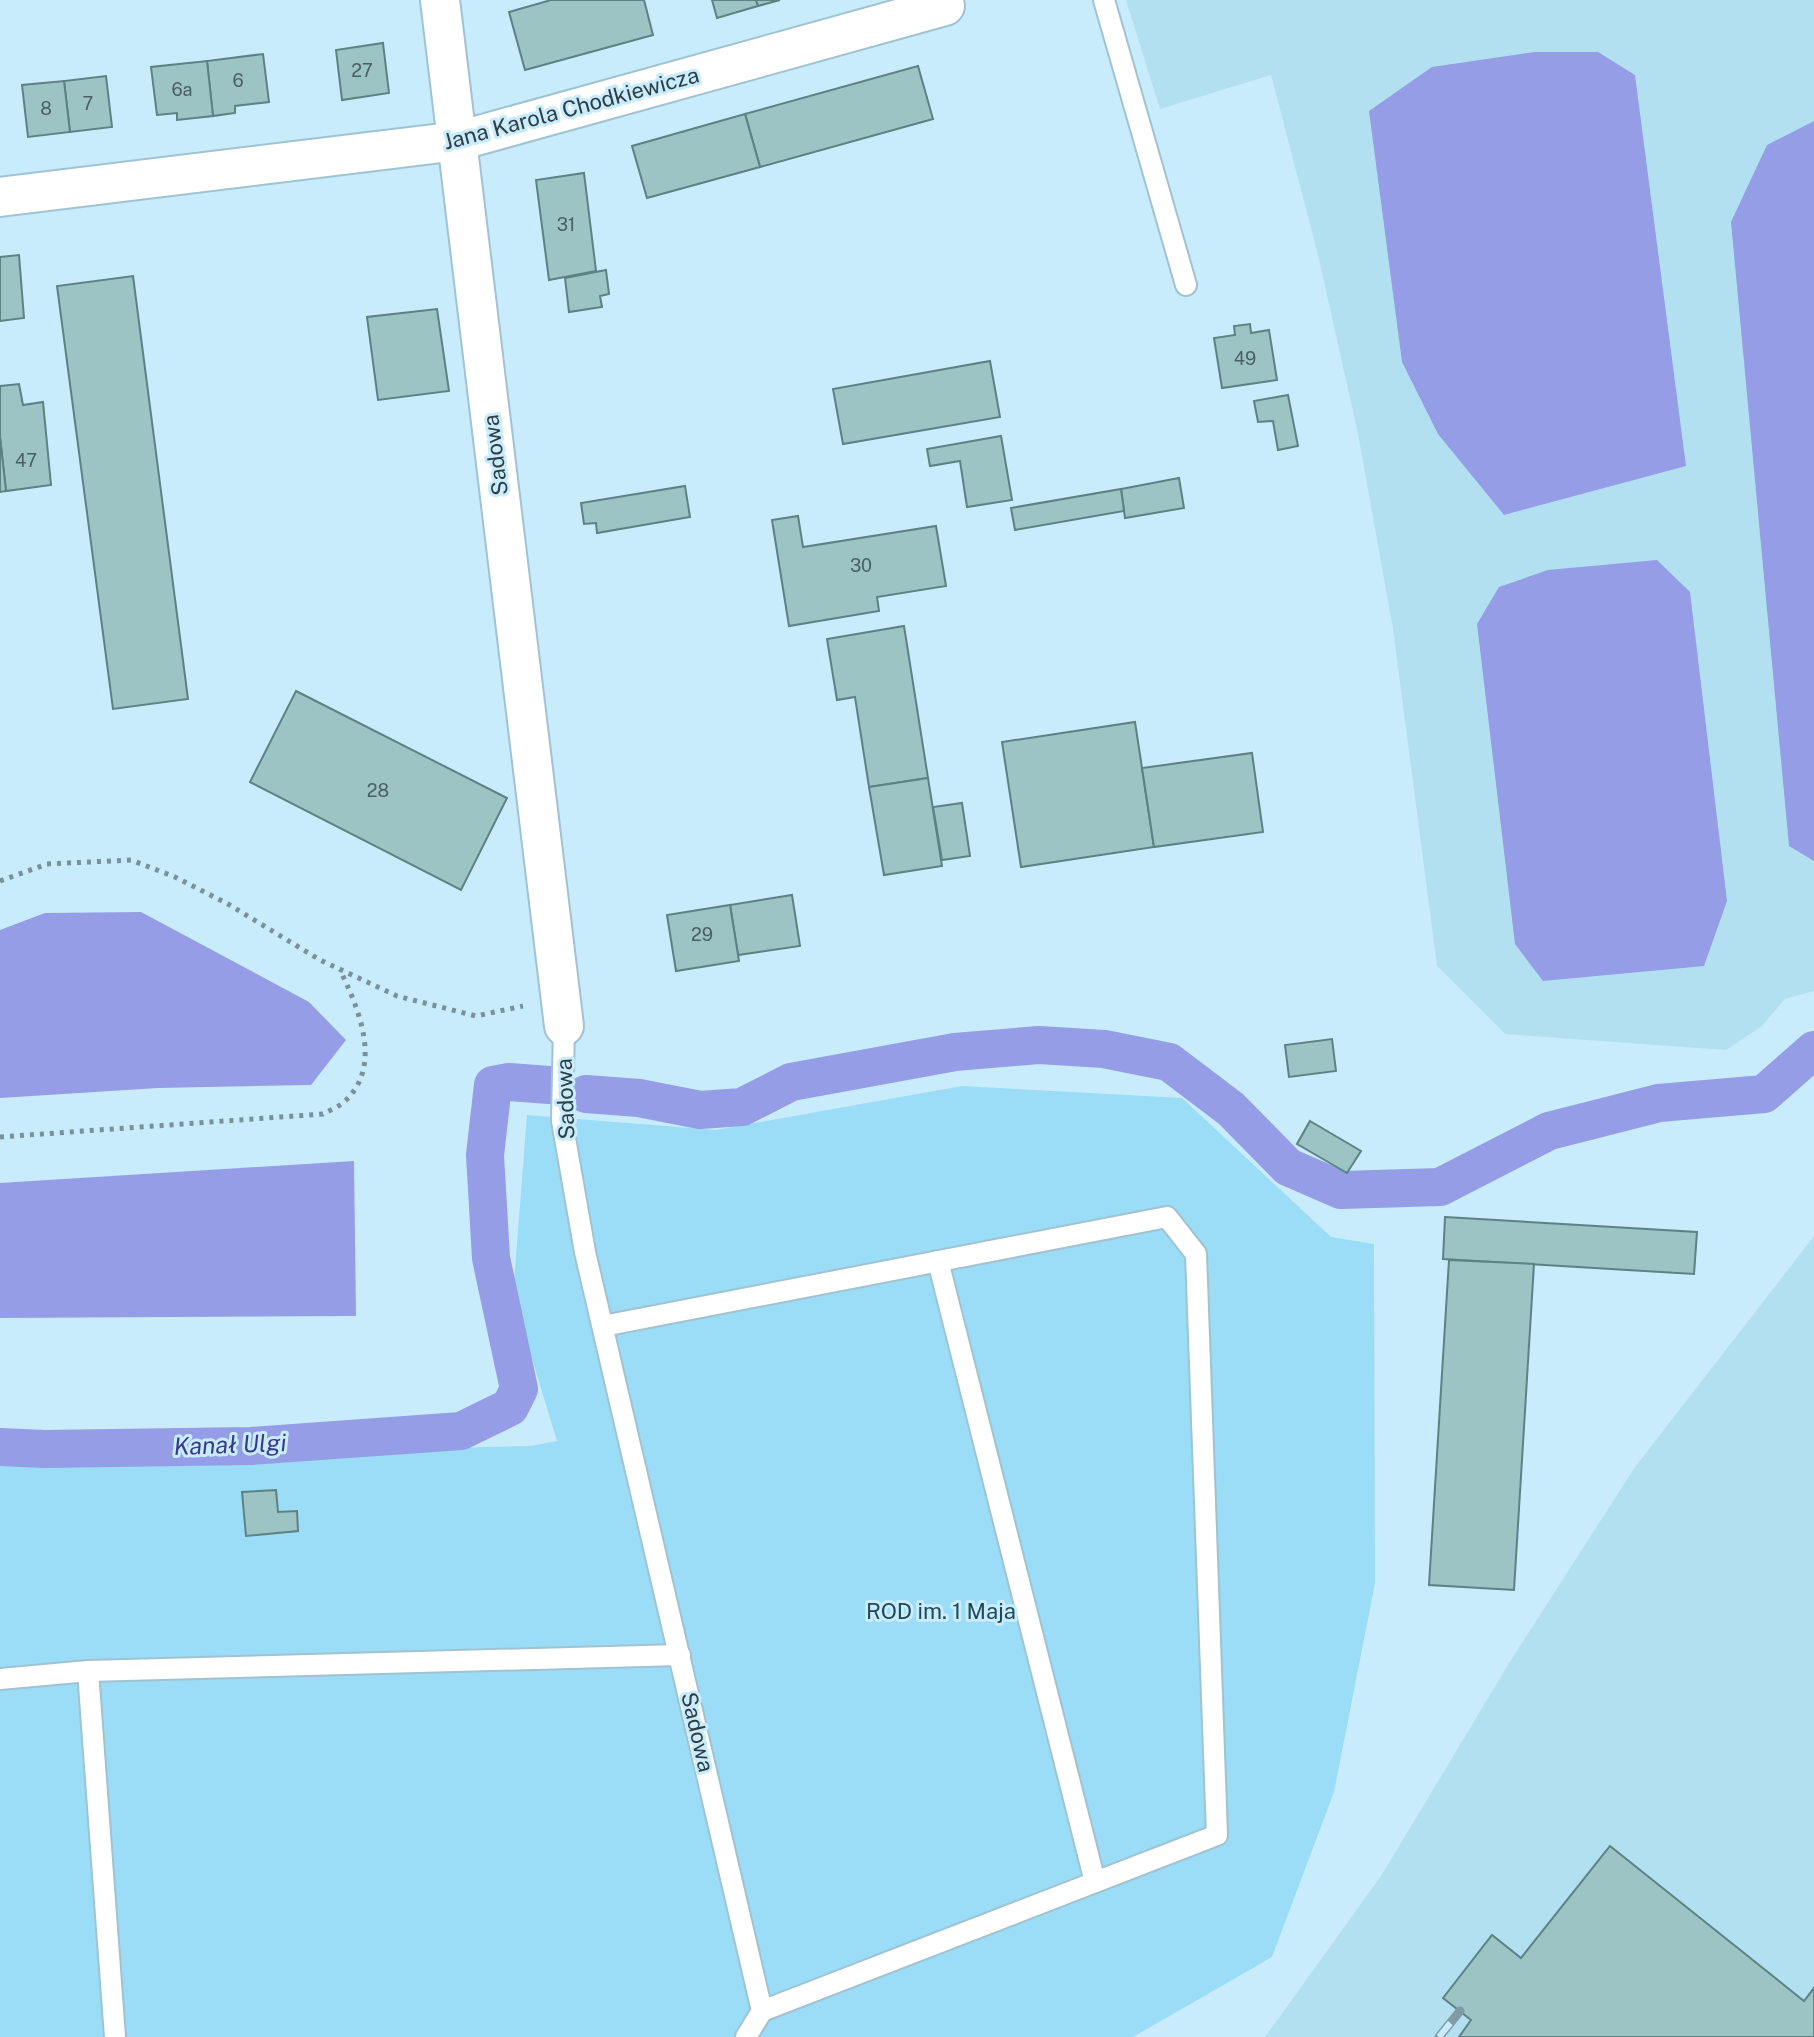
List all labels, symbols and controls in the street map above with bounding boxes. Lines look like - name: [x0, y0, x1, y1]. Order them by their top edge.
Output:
- house number: 27: [351, 60, 373, 81]
- street label: Jana Karola Chodkiewicza: [440, 61, 702, 155]
- house number: 6: [232, 70, 244, 91]
- house number: 6a: [171, 79, 193, 100]
- house number: 7: [83, 93, 93, 114]
- house number: 8: [40, 98, 52, 119]
- house number: 31: [557, 214, 575, 235]
- house number: 49: [1234, 348, 1256, 369]
- street label: Sadowa: [477, 413, 513, 497]
- house number: 47: [15, 450, 37, 471]
- house number: 30: [850, 555, 872, 576]
- house number: 28: [367, 780, 389, 801]
- house number: 29: [691, 924, 713, 945]
- street label: Sadowa: [551, 1058, 579, 1140]
- water label: Kanał Ulgi: [173, 1428, 287, 1460]
- park label: ROD im. 1 Maja: [866, 1598, 1016, 1624]
- street label: Sadowa: [676, 1689, 720, 1775]

